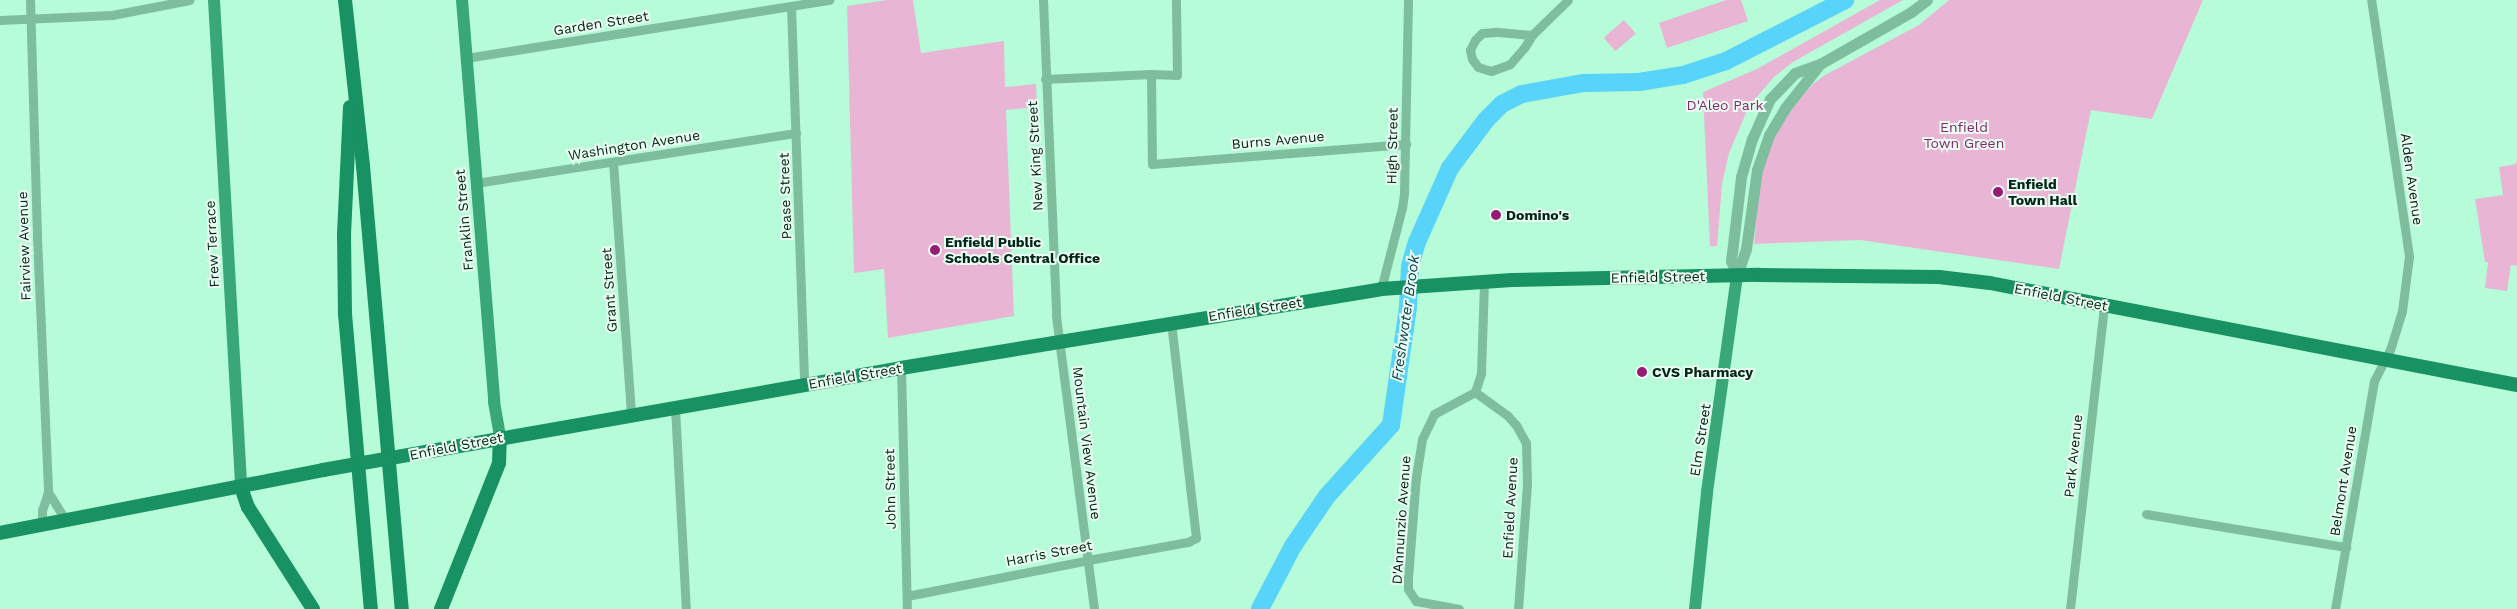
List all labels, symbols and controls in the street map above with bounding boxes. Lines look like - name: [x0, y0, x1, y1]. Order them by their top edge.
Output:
- street label: Garden Street: [552, 7, 650, 39]
- park label: D'Aleo Park: [1687, 97, 1763, 113]
- street label: New King Street: [1024, 100, 1046, 212]
- street label: High Street: [1383, 107, 1401, 185]
- park label: Enfield Town Green: [1924, 119, 2004, 152]
- street label: Washington Avenue: [567, 126, 701, 164]
- street label: Burns Avenue: [1231, 128, 1325, 152]
- street label: Alden Avenue: [2397, 132, 2427, 226]
- street label: Pease Street: [775, 152, 795, 240]
- street label: Franklin Street: [451, 169, 477, 271]
- place label: Enfield Town Hall: [2008, 176, 2077, 208]
- marker: Enfield Town Hall: [1992, 186, 2004, 198]
- street label: Fairview Avenue: [14, 191, 34, 301]
- street label: Frew Terrace: [201, 200, 223, 288]
- place label: Domino's: [1506, 207, 1569, 223]
- marker: Domino's: [1490, 209, 1502, 221]
- place label: Enfield Public Schools Central Office: [945, 234, 1100, 266]
- marker: Enfield Public Schools Central Office: [929, 244, 941, 256]
- street label: Grant Street: [598, 247, 620, 333]
- water label: Freshwater Brook: [1388, 254, 1424, 382]
- street label: Enfield Street: [1610, 268, 1706, 286]
- street label: Enfield Street: [2013, 280, 2109, 314]
- street label: Enfield Street: [1207, 293, 1303, 325]
- street label: Enfield Street: [807, 359, 903, 393]
- place label: CVS Pharmacy: [1652, 364, 1753, 380]
- street label: Mountain View Avenue: [1069, 365, 1105, 521]
- marker: CVS Pharmacy: [1636, 366, 1648, 378]
- street label: Elm Street: [1686, 402, 1714, 478]
- street label: Park Avenue: [2060, 413, 2086, 499]
- street label: Belmont Avenue: [2326, 424, 2360, 538]
- street label: Enfield Street: [408, 429, 504, 463]
- street label: John Street: [881, 449, 899, 529]
- street label: D'Annunzio Avenue: [1388, 455, 1414, 585]
- street label: Enfield Avenue: [1499, 457, 1521, 559]
- street label: Harris Street: [1004, 536, 1094, 570]

